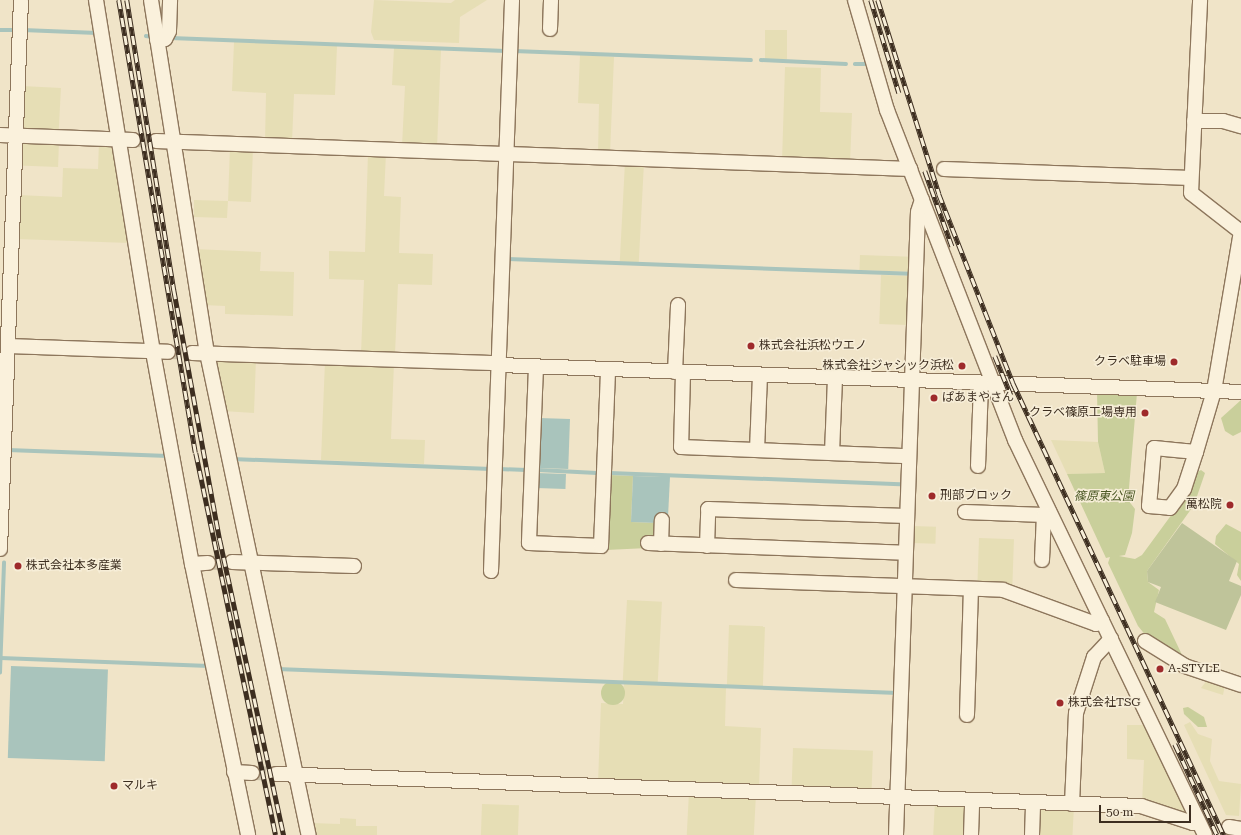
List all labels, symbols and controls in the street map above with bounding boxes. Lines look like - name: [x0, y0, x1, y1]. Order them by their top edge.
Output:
- place label: 株式会社浜松ウエノ: [759, 339, 867, 353]
- marker: 株式会社浜松ウエノ: [746, 341, 756, 351]
- place label: クラベ駐車場: [1094, 355, 1166, 369]
- marker: クラベ駐車場: [1169, 357, 1179, 367]
- place label: 株式会社ジャシック浜松: [822, 359, 954, 373]
- marker: 株式会社ジャシック浜松: [957, 361, 967, 371]
- place label: ぱあまやさん: [942, 391, 1014, 405]
- marker: ぱあまやさん: [929, 393, 939, 403]
- place label: クラベ篠原工場専用: [1029, 406, 1137, 420]
- marker: クラベ篠原工場専用: [1140, 408, 1150, 418]
- place label: 刑部ブロック: [940, 489, 1012, 503]
- park label: 篠原東公園: [1074, 490, 1134, 504]
- marker: 刑部ブロック: [927, 491, 937, 501]
- place label: 萬松院: [1186, 498, 1222, 512]
- marker: 萬松院: [1225, 500, 1235, 510]
- place label: 株式会社本多産業: [26, 559, 122, 573]
- marker: 株式会社本多産業: [13, 561, 23, 571]
- place label: A-STYLE: [1168, 662, 1220, 676]
- marker: A-STYLE: [1155, 664, 1165, 674]
- place label: 株式会社TSG: [1068, 696, 1141, 710]
- marker: 株式会社TSG: [1055, 698, 1065, 708]
- place label: マルキ: [122, 779, 158, 793]
- marker: マルキ: [109, 781, 119, 791]
- scale bar: [1101, 797, 1193, 823]
- text: 50 m: [1106, 805, 1133, 819]

